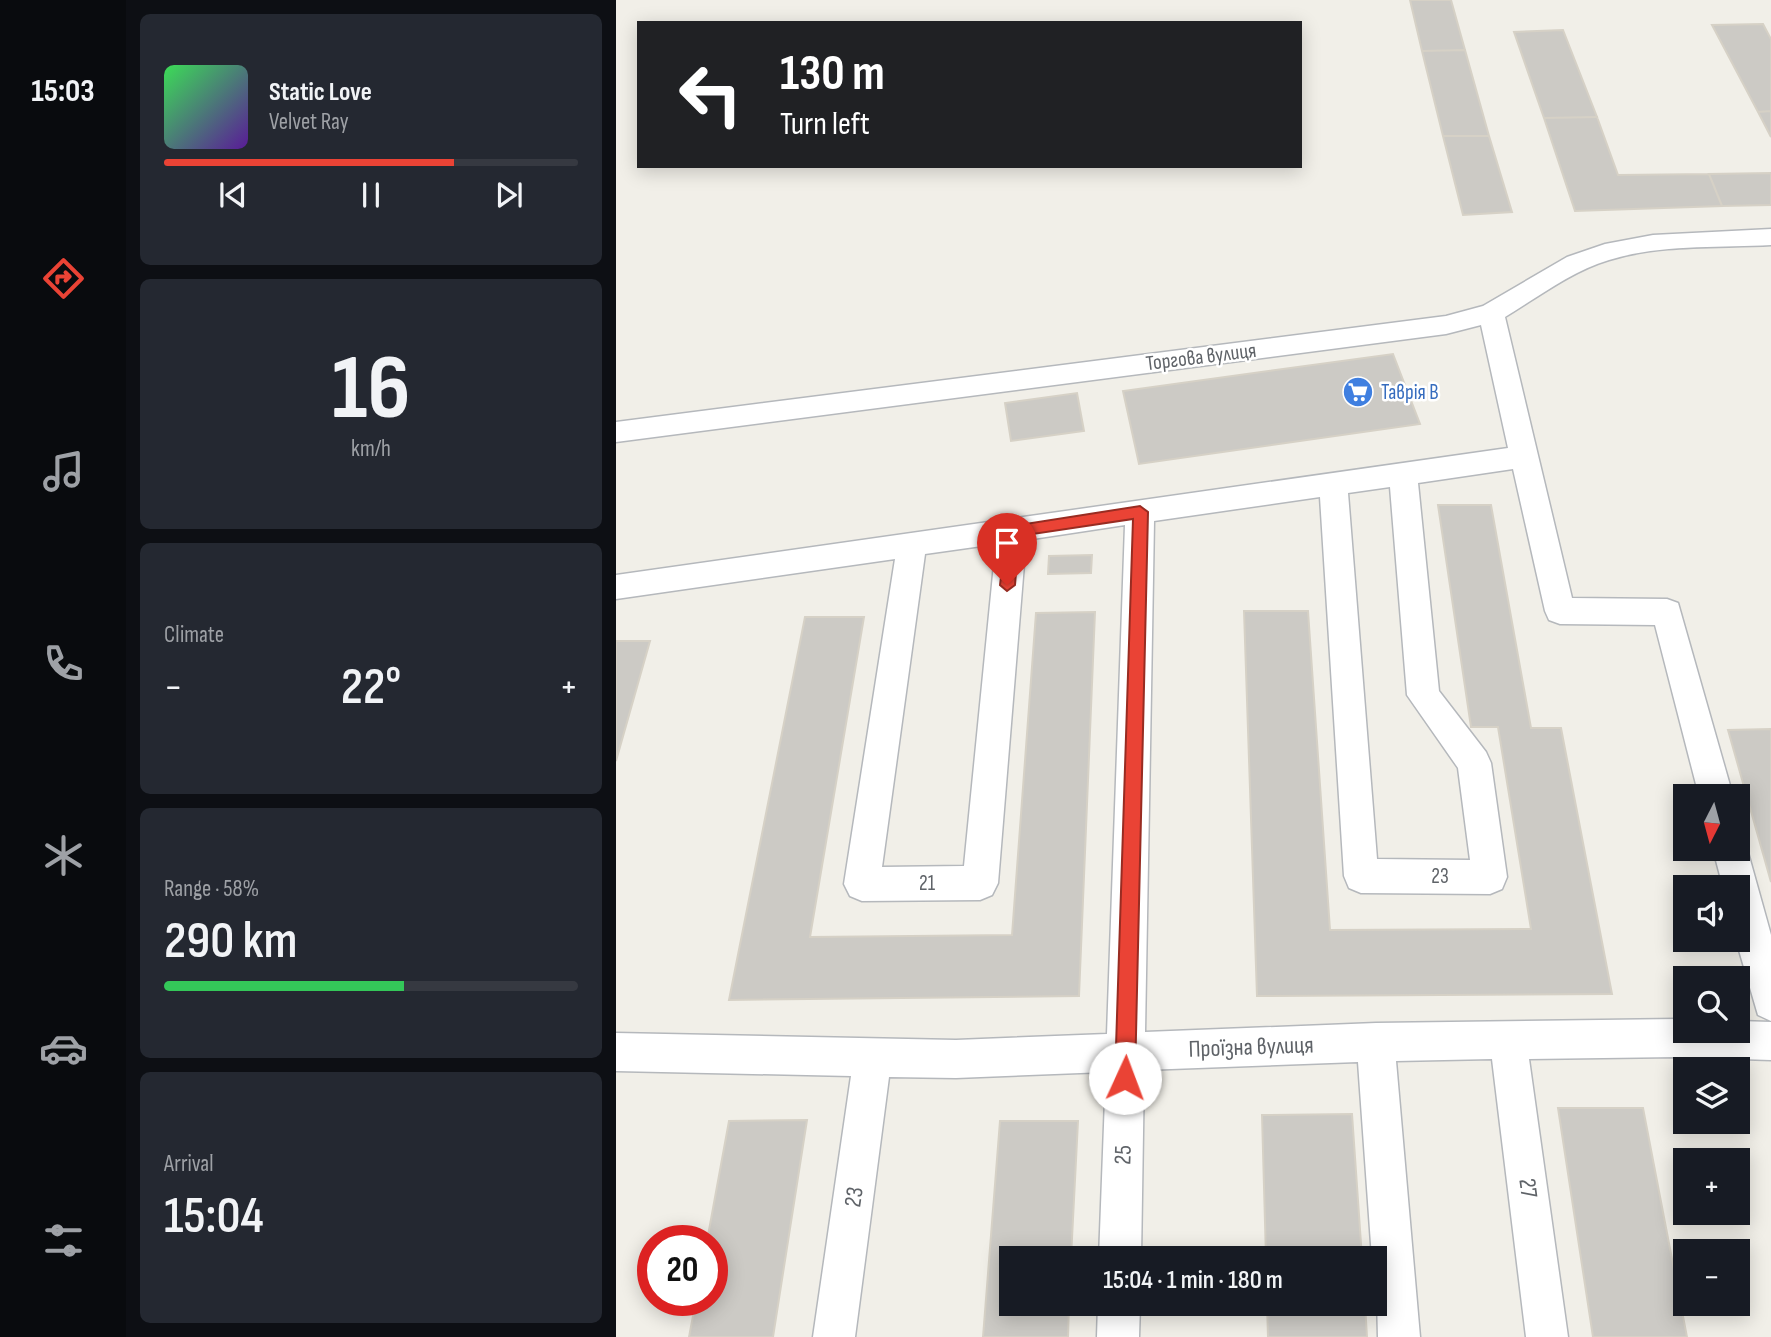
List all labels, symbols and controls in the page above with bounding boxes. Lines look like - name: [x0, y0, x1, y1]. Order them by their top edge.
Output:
- text: 130 m: [780, 45, 885, 104]
- icon: left: [665, 49, 756, 140]
- text: 15:03: [31, 72, 95, 111]
- text: Static Love: [269, 77, 372, 108]
- text: Turn left: [780, 105, 870, 144]
- text: Velvet Ray: [269, 108, 349, 136]
- icon: previous: [214, 176, 252, 214]
- icon: pause: [352, 176, 390, 214]
- icon: next: [490, 176, 528, 214]
- icon: directions: [39, 254, 88, 303]
- text: 16: [332, 335, 410, 444]
- street label: Торгова вулиця: [1144, 338, 1258, 376]
- supermarket icon: Таврія В: [1341, 375, 1375, 409]
- place label: Таврія В: [1381, 380, 1438, 405]
- text: km/h: [351, 435, 391, 463]
- icon: music: [39, 447, 88, 496]
- pin: [977, 513, 1037, 585]
- icon: arrive: [988, 524, 1026, 562]
- text: Climate: [164, 621, 224, 649]
- icon: phone: [39, 639, 88, 688]
- text: 22°: [341, 656, 401, 719]
- text: −: [164, 665, 183, 710]
- text: +: [559, 665, 578, 710]
- north arrow: [1673, 784, 1750, 861]
- map controls: [1673, 784, 1750, 1316]
- icon: climate: [39, 831, 88, 880]
- street label: 23: [1431, 864, 1449, 889]
- street label: 21: [919, 871, 936, 896]
- text: Range · 58%: [164, 875, 259, 903]
- button: sound: [1673, 875, 1750, 952]
- text: 290 km: [164, 910, 298, 973]
- button: search: [1673, 966, 1750, 1043]
- icon: car: [39, 1024, 88, 1073]
- street label: Проїзна вулиця: [1188, 1030, 1314, 1064]
- position arrow: [1088, 1041, 1162, 1115]
- button: layers: [1673, 1057, 1750, 1134]
- street label: 25: [1108, 1145, 1138, 1165]
- button: +: [1673, 1148, 1750, 1225]
- text: Arrival: [164, 1150, 213, 1178]
- street label: 27: [1512, 1176, 1544, 1200]
- text: 15:04: [164, 1185, 264, 1248]
- street label: 23: [838, 1185, 870, 1209]
- icon: filters: [39, 1216, 88, 1265]
- speed limit sign: 20: [637, 1225, 728, 1316]
- button: −: [1673, 1239, 1750, 1316]
- text: 15:04 · 1 min · 180 m: [1103, 1265, 1283, 1296]

